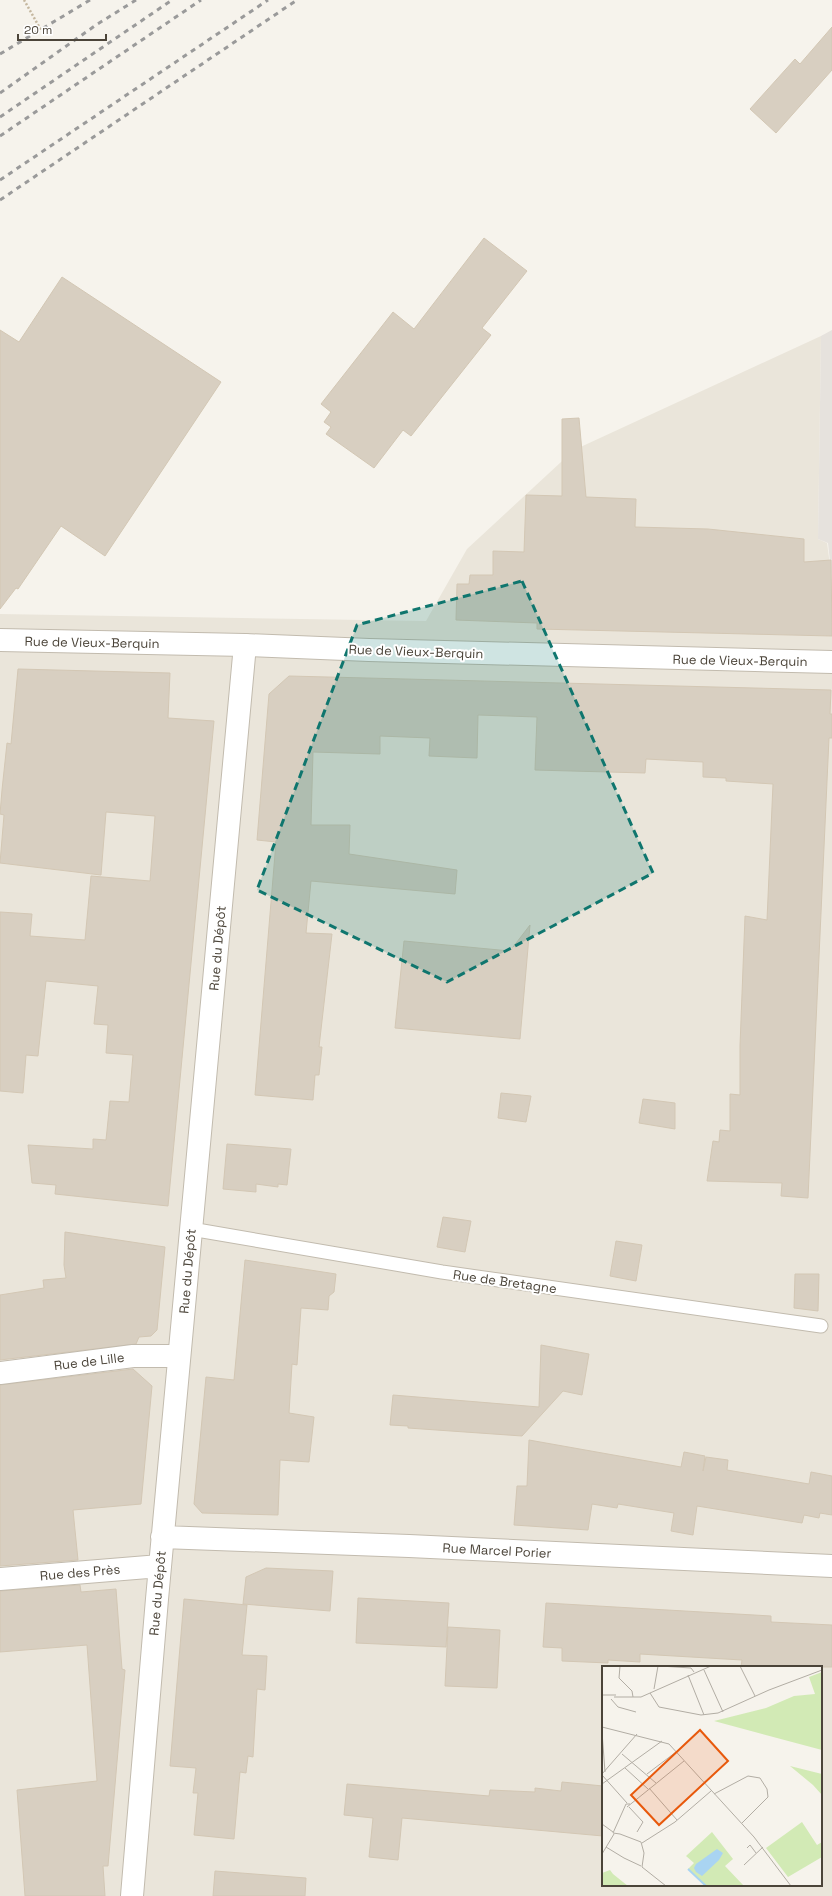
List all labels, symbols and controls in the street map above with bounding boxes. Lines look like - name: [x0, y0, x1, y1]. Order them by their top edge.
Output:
- scale bar: [18, 16, 106, 42]
- text: 20 m: [24, 22, 52, 38]
- street label: Rue de Vieux-Berquin: [24, 633, 160, 652]
- street label: Rue de Vieux-Berquin: [348, 641, 484, 662]
- street label: Rue de Vieux-Berquin: [672, 651, 808, 670]
- street label: Rue du Dépôt: [205, 905, 230, 991]
- street label: Rue du Dépôt: [175, 1228, 200, 1314]
- street label: Rue de Bretagne: [452, 1266, 558, 1297]
- street label: Rue de Lille: [53, 1349, 125, 1374]
- street label: Rue Marcel Porier: [442, 1539, 552, 1562]
- street label: Rue du Dépôt: [145, 1550, 170, 1636]
- street label: Rue des Près: [39, 1561, 121, 1584]
- inset map: [602, 1666, 822, 1886]

